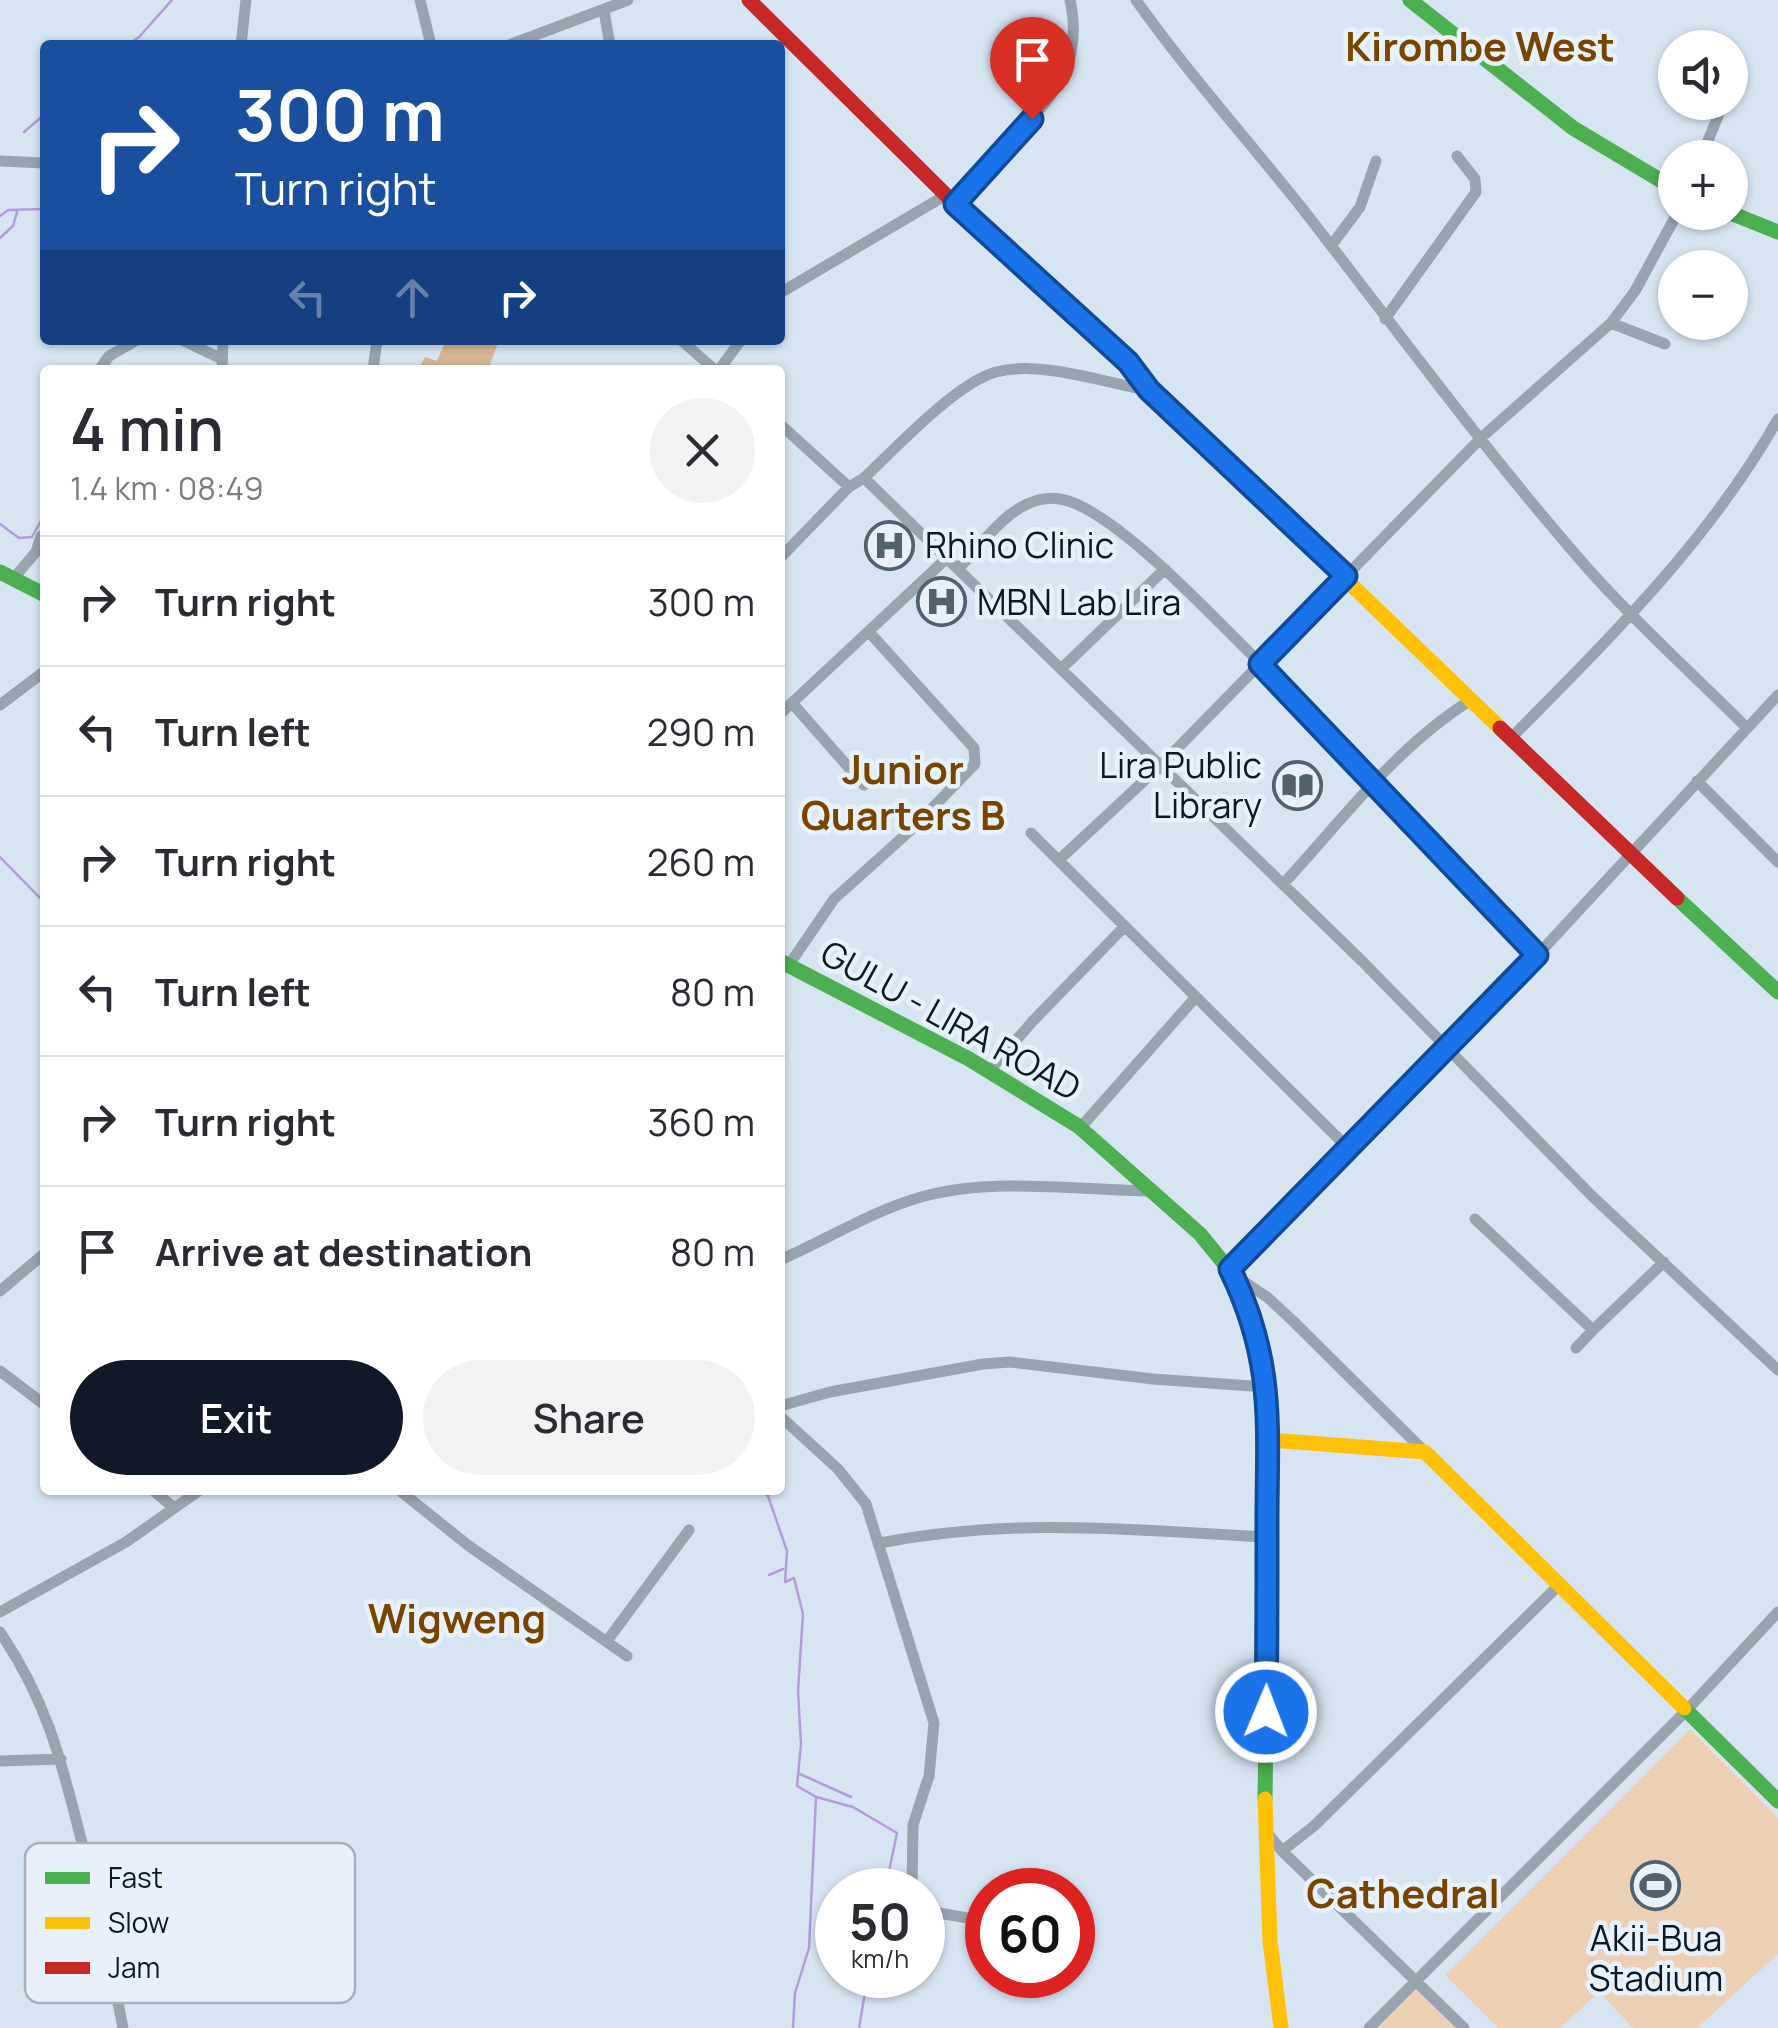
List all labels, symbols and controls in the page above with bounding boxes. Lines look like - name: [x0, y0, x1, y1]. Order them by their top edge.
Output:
- pin: [990, 17, 1075, 120]
- district label: Kirombe West: [1345, 18, 1615, 73]
- map controls: [1658, 30, 1748, 340]
- button: sound: [1658, 30, 1748, 120]
- icon: arrive: [1005, 32, 1060, 87]
- text: 300 m: [235, 66, 445, 162]
- icon: right: [70, 80, 200, 210]
- button: +: [1658, 140, 1748, 230]
- text: Turn right: [235, 157, 436, 219]
- button: −: [1658, 250, 1748, 340]
- icon: left: [280, 270, 335, 325]
- icon: ahead: [385, 270, 440, 325]
- icon: right: [490, 270, 545, 325]
- text: 4 min: [70, 387, 224, 469]
- button: close: [650, 398, 755, 503]
- text: 1.4 km · 08:49: [70, 466, 264, 510]
- hospital icon: Rhino Clinic: [864, 519, 916, 571]
- place label: Rhino Clinic: [925, 521, 1114, 569]
- icon: right: [70, 574, 125, 629]
- text: Turn right: [155, 575, 336, 627]
- text: 300 m: [648, 575, 755, 627]
- hospital icon: MBN Lab Lira: [916, 576, 968, 628]
- place label: MBN Lab Lira: [977, 578, 1181, 626]
- icon: left: [70, 704, 125, 759]
- text: Turn left: [155, 705, 311, 757]
- text: 290 m: [647, 705, 755, 757]
- district label: Junior Quarters B: [801, 741, 1005, 842]
- place label: Lira Public Library: [1099, 741, 1262, 829]
- library icon: Lira Public Library: [1271, 759, 1323, 811]
- icon: right: [70, 834, 125, 889]
- text: Turn right: [155, 835, 336, 887]
- text: 260 m: [647, 835, 755, 887]
- street label: GULU - LIRA ROAD: [813, 929, 1089, 1111]
- icon: left: [70, 964, 125, 1019]
- text: Turn left: [155, 965, 311, 1017]
- text: 80 m: [670, 965, 755, 1017]
- icon: right: [70, 1094, 125, 1149]
- text: Turn right: [155, 1095, 336, 1147]
- text: 360 m: [647, 1095, 755, 1147]
- icon: arrive: [70, 1224, 125, 1279]
- text: Arrive at destination: [155, 1225, 532, 1277]
- text: 80 m: [670, 1225, 755, 1277]
- button: Exit: [70, 1360, 403, 1475]
- button: Share: [423, 1360, 755, 1475]
- district label: Wigweng: [368, 1590, 546, 1645]
- position arrow: [1214, 1660, 1318, 1764]
- legend: [25, 1843, 355, 2003]
- text: Fast: [108, 1858, 163, 1896]
- sports icon: Akii-Bua Stadium: [1630, 1860, 1682, 1912]
- district label: Cathedral: [1306, 1865, 1500, 1920]
- speed limit sign: 60: [965, 1868, 1095, 1998]
- text: 50: [849, 1887, 911, 1955]
- text: Slow: [108, 1903, 169, 1941]
- place label: Akii-Bua Stadium: [1589, 1914, 1723, 2002]
- text: km/h: [851, 1941, 909, 1976]
- text: Jam: [108, 1948, 160, 1986]

